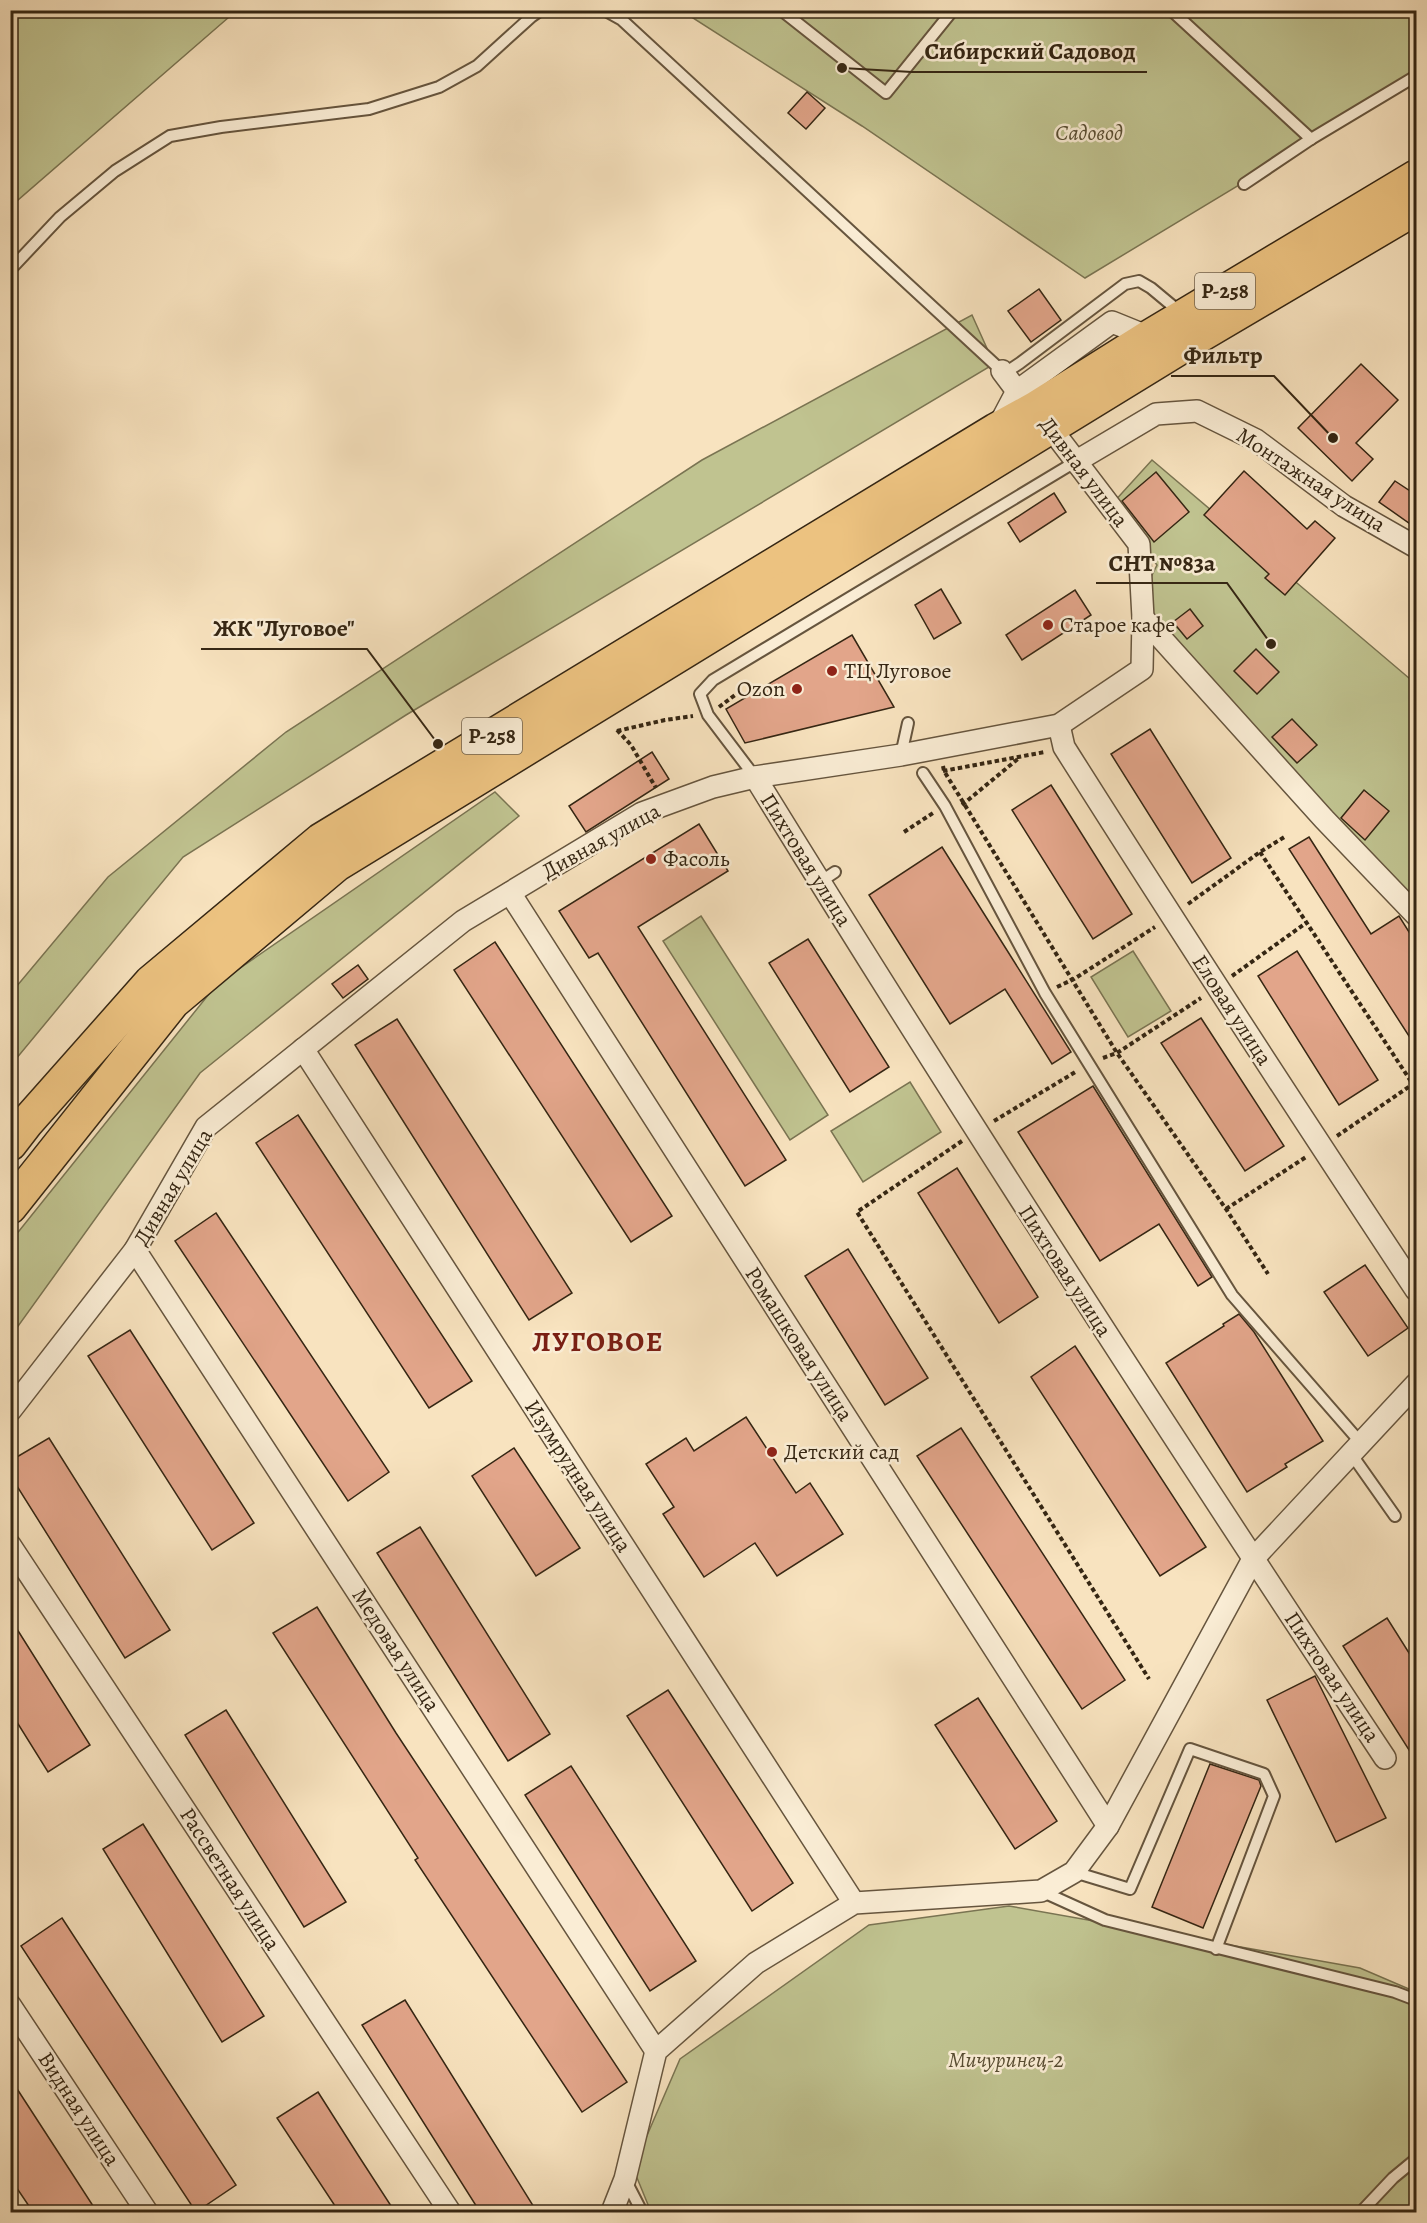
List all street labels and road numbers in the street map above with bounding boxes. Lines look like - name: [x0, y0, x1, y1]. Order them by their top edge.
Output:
- road number: Р-258: [1195, 273, 1255, 309]
- street label: Дивная улица: [1032, 410, 1136, 534]
- street label: Монтажная улица: [1230, 420, 1392, 540]
- road number: Р-258: [462, 718, 522, 754]
- street label: Пихтовая улица: [753, 788, 859, 933]
- street label: Дивная улица: [536, 796, 667, 886]
- street label: Еловая улица: [1185, 949, 1280, 1072]
- street label: Дивная улица: [126, 1122, 220, 1251]
- street label: Пихтовая улица: [1011, 1199, 1119, 1344]
- street label: Ромашковая улица: [738, 1261, 861, 1428]
- street label: Изумрудная улица: [517, 1394, 639, 1559]
- street label: Медовая улица: [345, 1582, 448, 1718]
- street label: Пихтовая улица: [1277, 1606, 1387, 1749]
- street label: Рассветная улица: [173, 1802, 288, 1957]
- street label: Видная улица: [31, 2046, 128, 2173]

